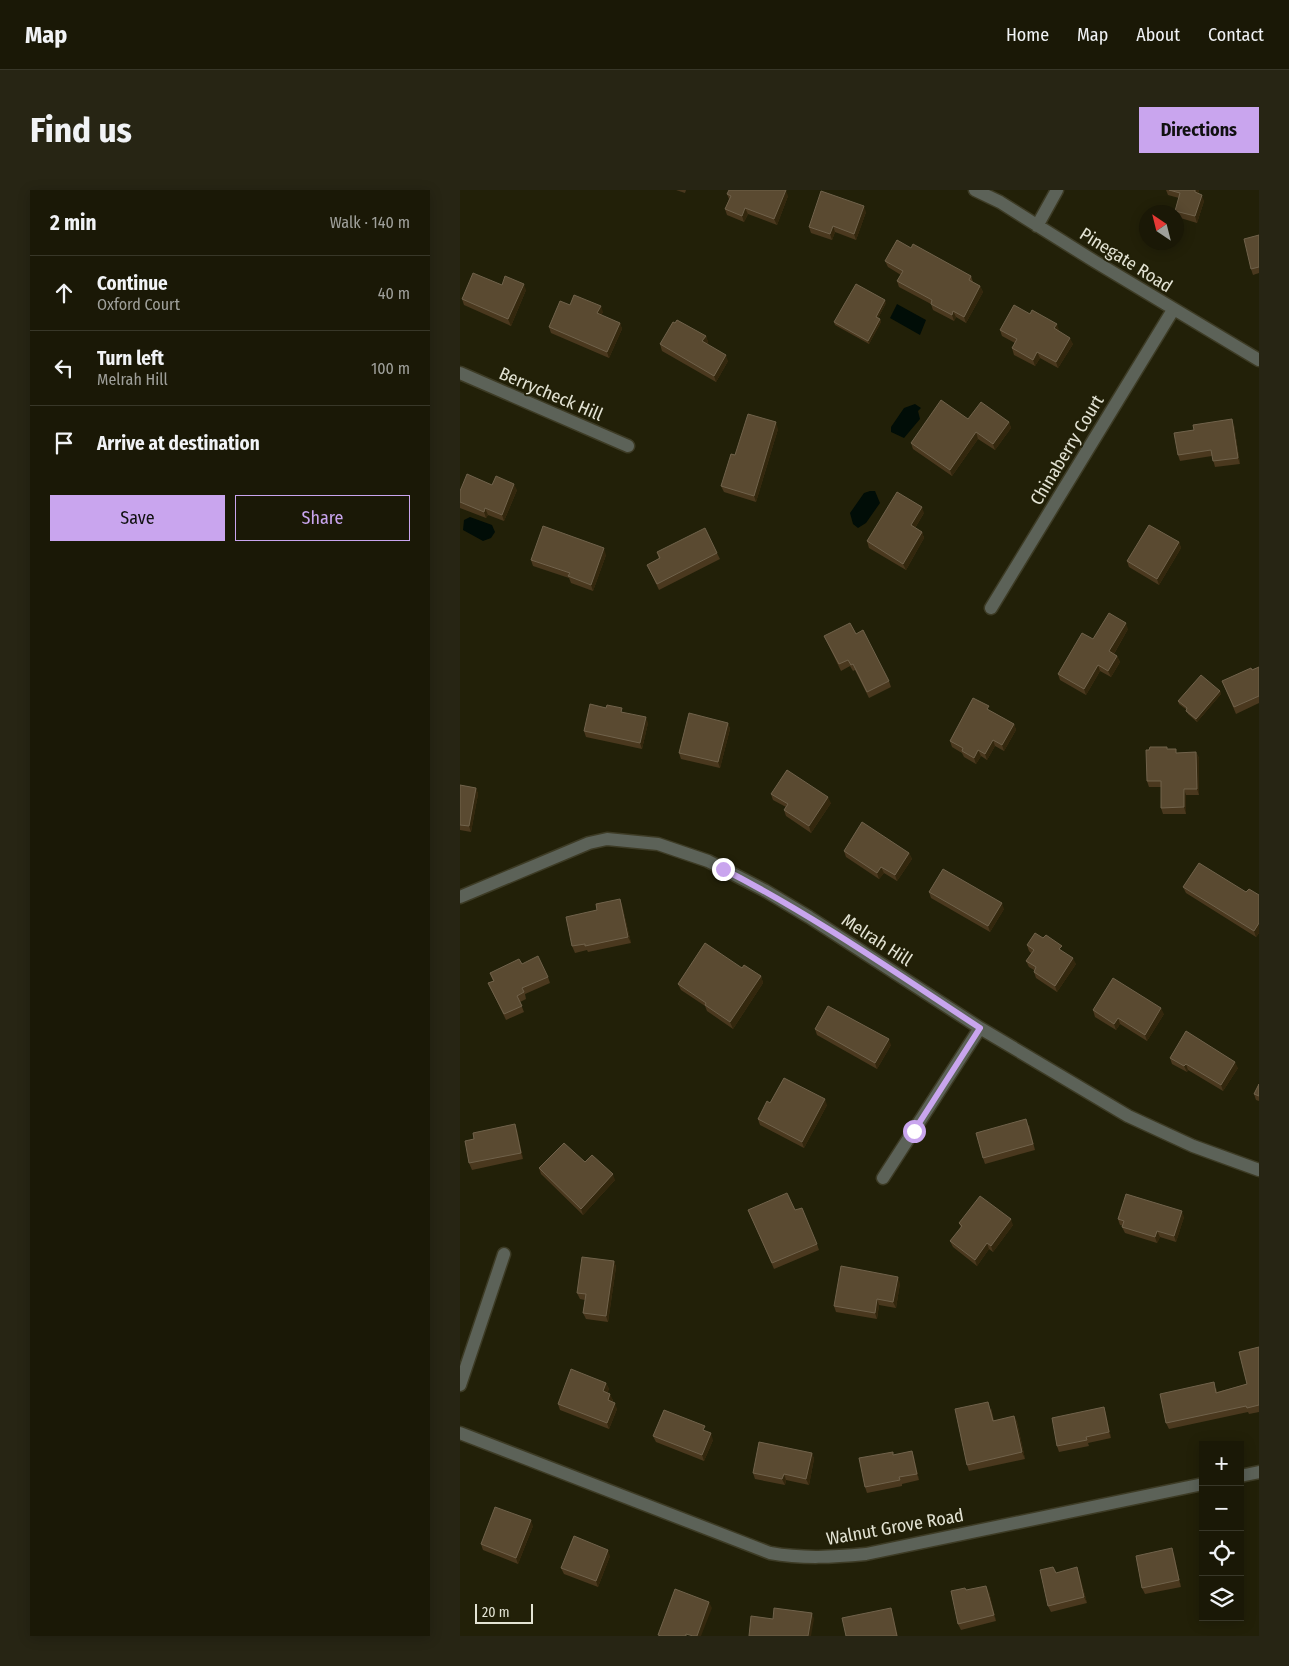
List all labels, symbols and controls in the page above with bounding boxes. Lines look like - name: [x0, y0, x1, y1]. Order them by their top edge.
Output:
- text: Map: [25, 21, 67, 49]
- text: Home: [1006, 24, 1049, 46]
- text: Map: [1077, 24, 1108, 46]
- text: About: [1136, 24, 1180, 46]
- text: Contact: [1208, 24, 1264, 46]
- button: Directions: [1139, 107, 1259, 153]
- text: Find us: [30, 109, 132, 151]
- north arrow: [1139, 205, 1184, 250]
- text: 2 min: [50, 210, 97, 236]
- text: Walk · 140 m: [330, 213, 410, 232]
- street label: Pinegate Road: [1076, 223, 1176, 297]
- text: Continue: [97, 272, 168, 295]
- icon: ahead: [50, 279, 78, 307]
- text: 40 m: [378, 284, 410, 303]
- text: Oxford Court: [97, 295, 180, 314]
- text: Turn left: [97, 347, 164, 370]
- icon: left: [50, 354, 78, 382]
- text: 100 m: [371, 359, 410, 378]
- street label: Berrycheck Hill: [496, 362, 606, 426]
- text: Melrah Hill: [97, 370, 168, 389]
- street label: Chinaberry Court: [1026, 391, 1109, 509]
- icon: arrive: [50, 429, 78, 457]
- text: Arrive at destination: [97, 432, 260, 455]
- button: Save: [50, 495, 225, 541]
- button: Share: [235, 495, 410, 541]
- route end: [712, 858, 735, 881]
- street label: Melrah Hill: [838, 909, 917, 971]
- route start: [903, 1120, 926, 1143]
- map controls: [1199, 1441, 1244, 1621]
- button: +: [1199, 1441, 1244, 1486]
- button: −: [1199, 1486, 1244, 1531]
- street label: Walnut Grove Road: [825, 1504, 965, 1550]
- button: locate: [1199, 1531, 1244, 1576]
- button: layers: [1199, 1576, 1244, 1621]
- scale bar: [475, 1601, 532, 1624]
- text: 20 m: [482, 1604, 510, 1621]

